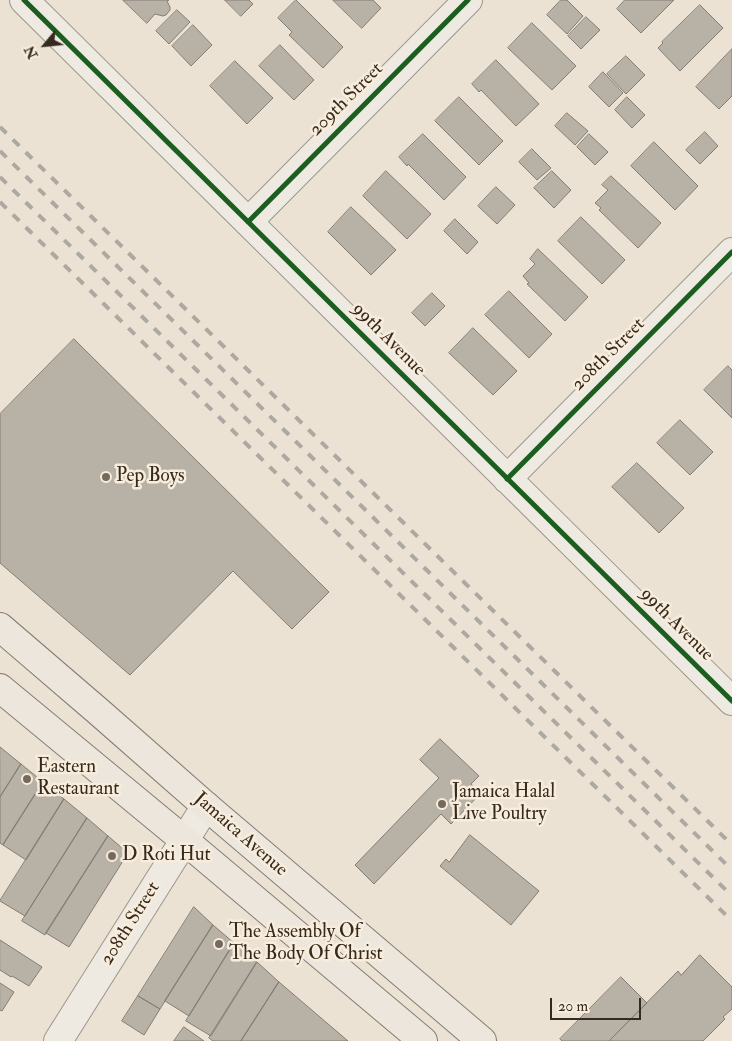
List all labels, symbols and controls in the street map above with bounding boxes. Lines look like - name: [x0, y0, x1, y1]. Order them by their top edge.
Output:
- north arrow: [20, 20, 70, 70]
- text: N: [21, 43, 42, 62]
- street label: 209th Street: [305, 58, 389, 142]
- street label: 99th Avenue: [346, 298, 430, 382]
- street label: 208th Street: [568, 314, 650, 396]
- place label: Pep Boys: [116, 466, 185, 488]
- marker: Pep Boys: [100, 471, 112, 483]
- street label: 99th Avenue: [634, 583, 718, 667]
- place label: Eastern Restaurant: [37, 757, 119, 801]
- marker: Eastern Restaurant: [21, 773, 33, 785]
- place label: Jamaica Halal Live Poultry: [452, 782, 555, 826]
- street label: Jamaica Avenue: [188, 788, 292, 882]
- marker: Jamaica Halal Live Poultry: [436, 798, 448, 810]
- place label: D Roti Hut: [122, 845, 211, 867]
- marker: D Roti Hut: [106, 850, 118, 862]
- street label: 208th Street: [96, 878, 166, 970]
- place label: The Assembly Of The Body Of Christ: [229, 922, 383, 966]
- marker: The Assembly Of The Body Of Christ: [213, 938, 225, 950]
- scale bar: [552, 988, 643, 1020]
- text: 20 m: [558, 997, 588, 1016]

